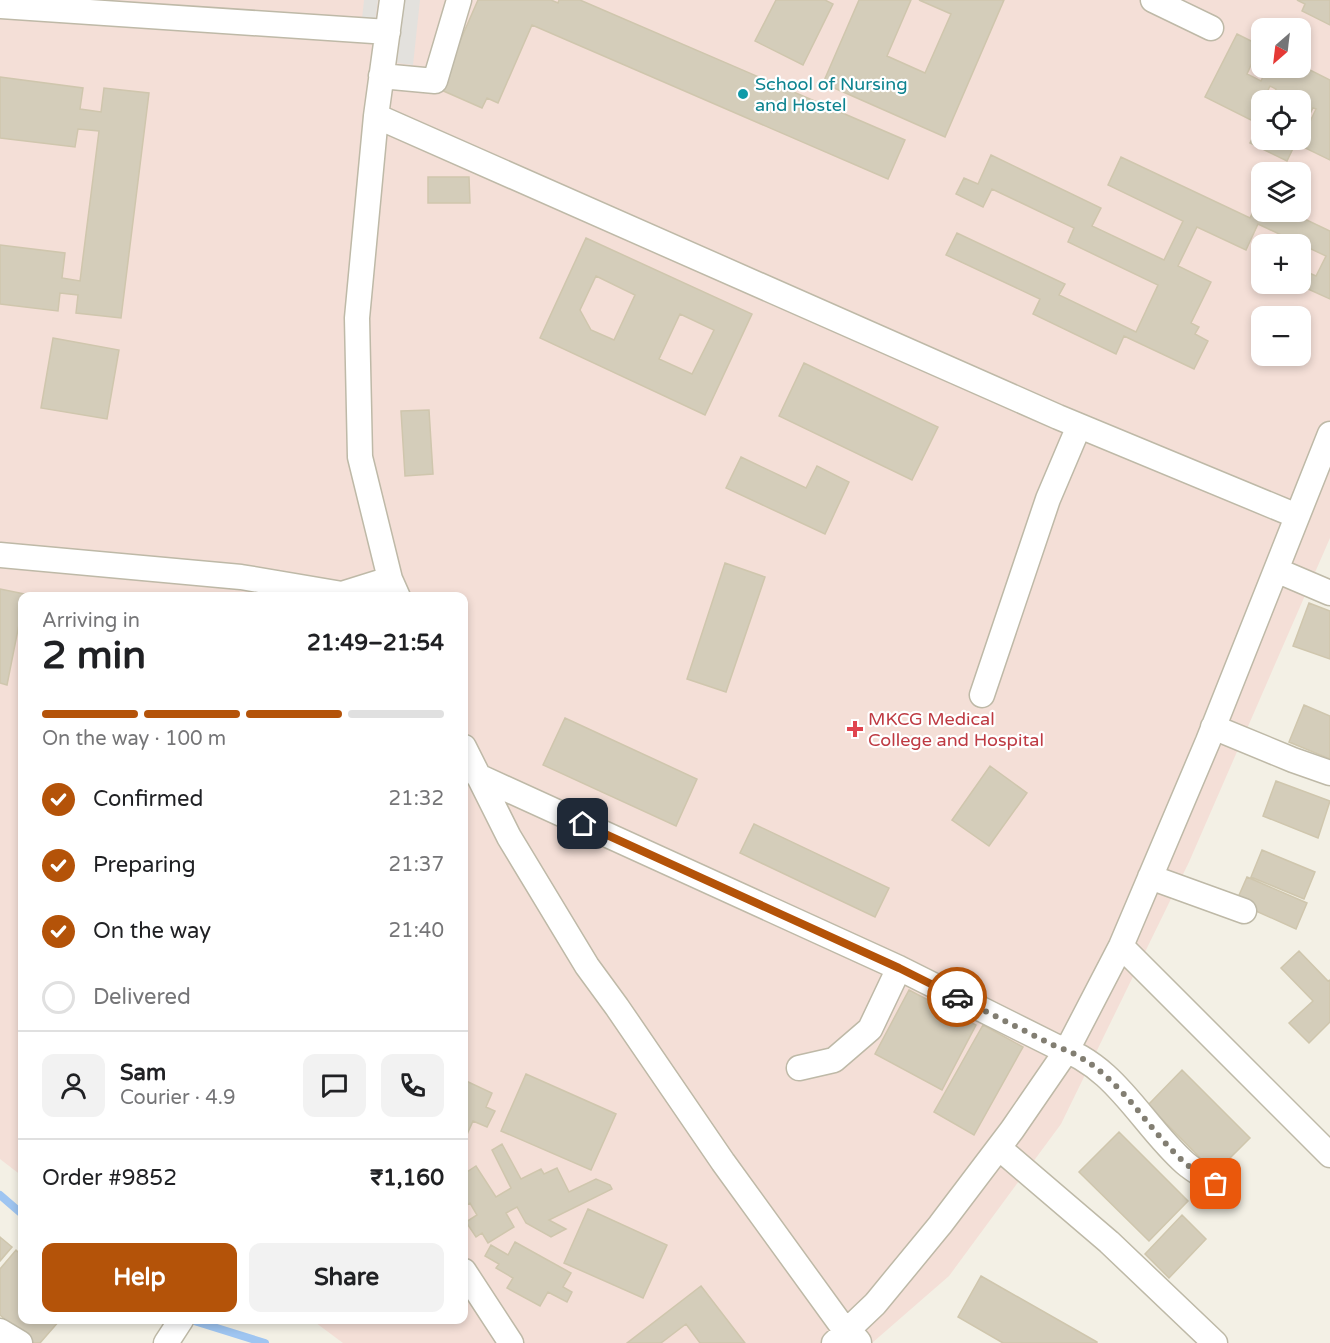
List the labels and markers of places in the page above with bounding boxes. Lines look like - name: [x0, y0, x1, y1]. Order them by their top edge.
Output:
- place label: School of Nursing and Hostel: [755, 73, 908, 116]
- marker: School of Nursing and Hostel: [736, 87, 750, 101]
- place label: MKCG Medical College and Hospital: [868, 708, 1044, 751]
- marker: MKCG Medical College and Hospital: [846, 720, 864, 738]
- pin: [557, 798, 608, 849]
- pin: [1190, 1158, 1241, 1209]

